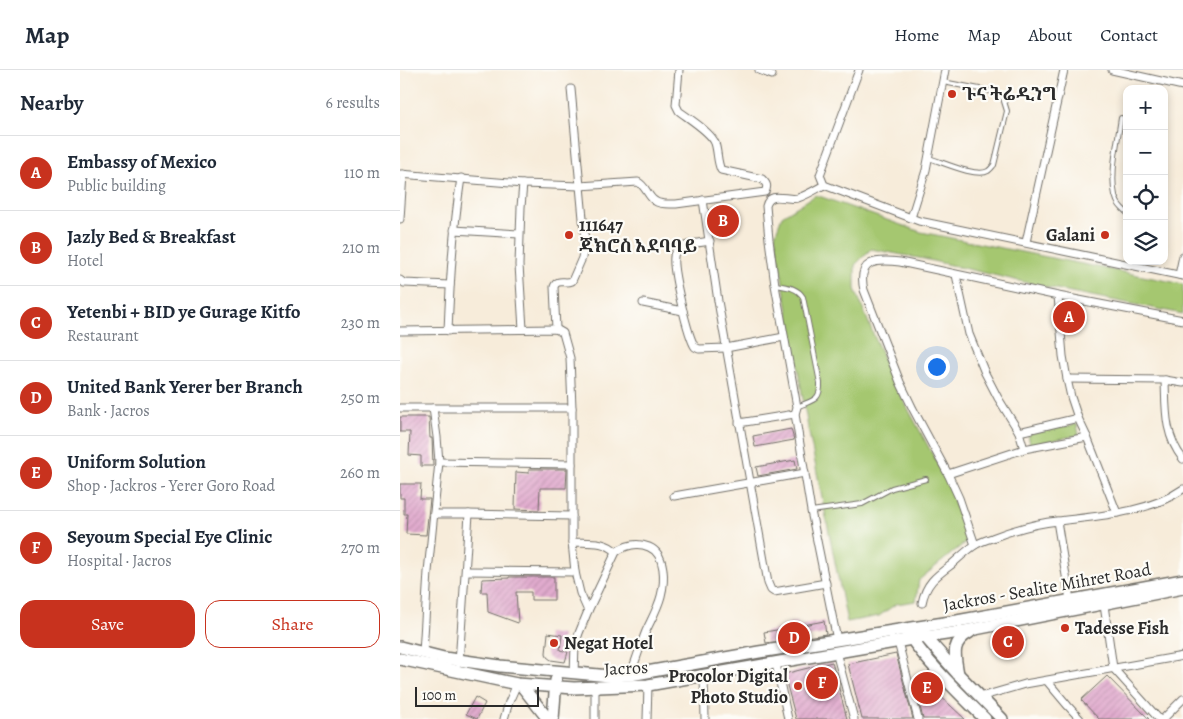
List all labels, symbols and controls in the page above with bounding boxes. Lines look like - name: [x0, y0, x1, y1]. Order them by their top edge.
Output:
- text: Map: [25, 19, 69, 51]
- text: Home: [894, 23, 939, 47]
- text: Map: [967, 23, 1000, 47]
- text: About: [1028, 23, 1072, 47]
- text: Contact: [1100, 23, 1158, 47]
- place label: ጉና ትሬዲንግ: [962, 82, 1057, 106]
- map controls: [1123, 85, 1168, 265]
- button: +: [1123, 85, 1168, 130]
- marker: ጉና ትሬዲንግ: [946, 88, 958, 100]
- text: Nearby: [20, 89, 83, 117]
- text: 6 results: [326, 92, 380, 114]
- button: −: [1123, 130, 1168, 175]
- text: Embassy of Mexico: [67, 149, 217, 175]
- text: A: [31, 162, 41, 184]
- text: 110 m: [344, 162, 380, 184]
- text: Public building: [67, 175, 166, 197]
- button: locate: [1123, 175, 1168, 220]
- pin: B: [707, 202, 739, 240]
- place label: 111647 ጃክሮስ አደባባይ: [579, 213, 697, 258]
- button: layers: [1123, 220, 1168, 265]
- place label: Galani: [1046, 223, 1095, 247]
- text: Jazly Bed & Breakfast: [67, 224, 236, 250]
- marker: 111647 ጃክሮስ አደባባይ: [563, 229, 575, 241]
- marker: Galani: [1099, 229, 1111, 241]
- text: B: [31, 237, 41, 259]
- text: 210 m: [342, 237, 380, 259]
- text: Hotel: [67, 250, 103, 272]
- pin: A: [1053, 298, 1085, 336]
- text: Yetenbi + BID ye Gurage Kitfo: [67, 299, 301, 325]
- text: C: [31, 312, 41, 334]
- text: 230 m: [341, 312, 380, 334]
- text: Restaurant: [67, 325, 139, 347]
- your location: [924, 354, 950, 380]
- text: United Bank Yerer ber Branch: [67, 374, 303, 400]
- text: D: [30, 387, 42, 409]
- text: 250 m: [341, 387, 380, 409]
- text: Bank · Jacros: [67, 400, 150, 422]
- text: Uniform Solution: [67, 449, 206, 475]
- text: E: [31, 462, 41, 484]
- text: 260 m: [340, 462, 380, 484]
- text: Shop · Jackros - Yerer Goro Road: [67, 475, 275, 497]
- text: Seyoum Special Eye Clinic: [67, 524, 272, 550]
- text: F: [32, 537, 40, 559]
- text: 270 m: [341, 537, 380, 559]
- text: Hospital · Jacros: [67, 550, 172, 572]
- street label: Jackros - Sealite Mihret Road: [941, 557, 1153, 617]
- button: Save: [20, 600, 195, 648]
- button: Share: [205, 600, 380, 648]
- place label: Tadesse Fish: [1075, 616, 1169, 640]
- pin: D: [778, 619, 810, 657]
- marker: Tadesse Fish: [1059, 622, 1071, 634]
- pin: C: [992, 623, 1024, 661]
- place label: Negat Hotel: [564, 631, 653, 655]
- marker: Negat Hotel: [548, 637, 560, 649]
- street label: Jacros: [603, 655, 649, 681]
- place label: Procolor Digital Photo Studio: [668, 664, 788, 709]
- pin: F: [806, 664, 838, 702]
- pin: E: [911, 669, 943, 707]
- marker: Procolor Digital Photo Studio: [792, 680, 804, 692]
- scale bar: [415, 684, 539, 707]
- text: 100 m: [422, 686, 456, 705]

